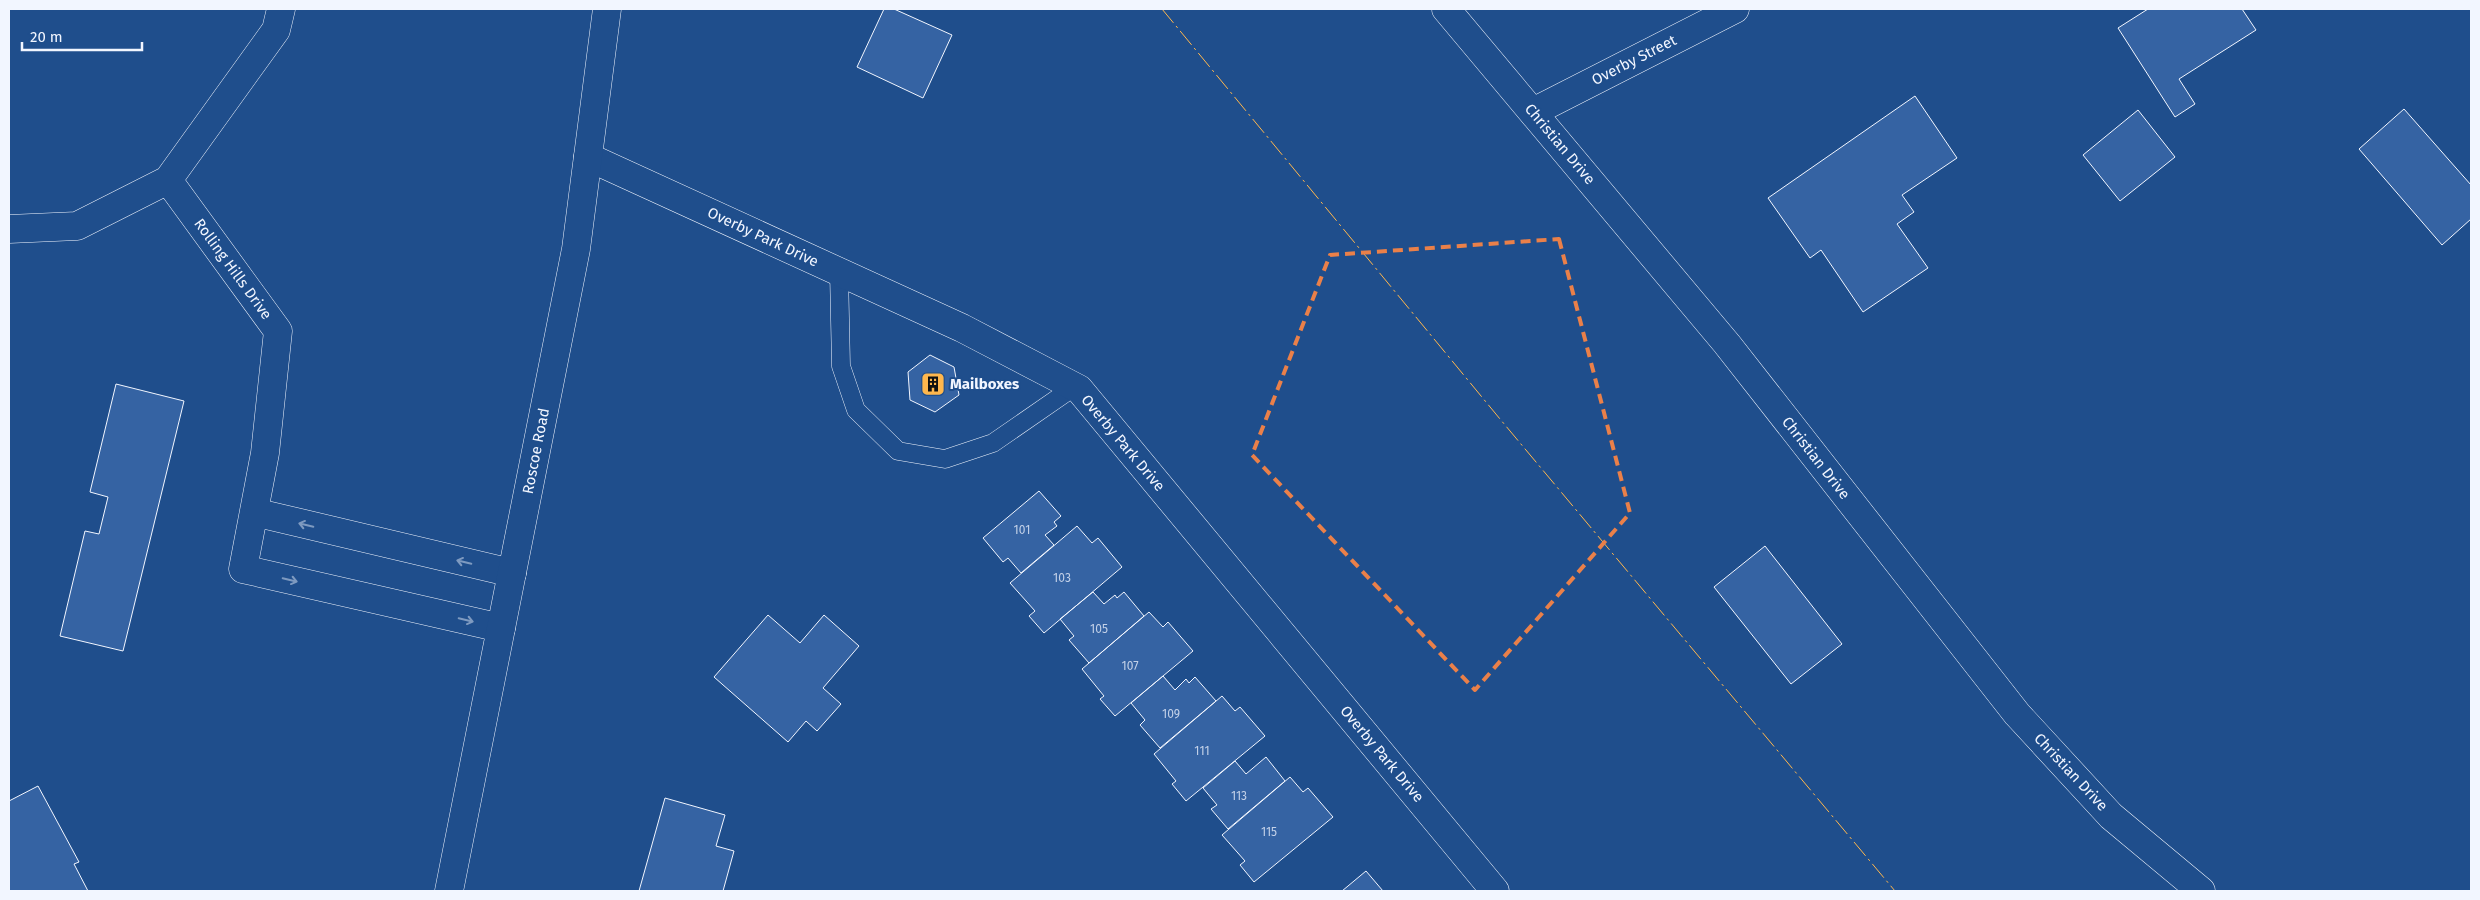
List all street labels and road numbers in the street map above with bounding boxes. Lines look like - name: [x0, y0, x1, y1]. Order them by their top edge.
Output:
- street label: Overby Street: [1589, 31, 1680, 89]
- street label: Christian Drive: [1521, 100, 1599, 188]
- street label: Overby Park Drive: [705, 203, 821, 271]
- street label: Rolling Hills Drive: [190, 215, 276, 323]
- street label: Overby Park Drive: [1077, 391, 1169, 495]
- street label: Roscoe Road: [519, 407, 553, 495]
- street label: Christian Drive: [1778, 413, 1854, 503]
- street label: Overby Park Drive: [1336, 702, 1428, 806]
- street label: Christian Drive: [2030, 729, 2112, 815]

